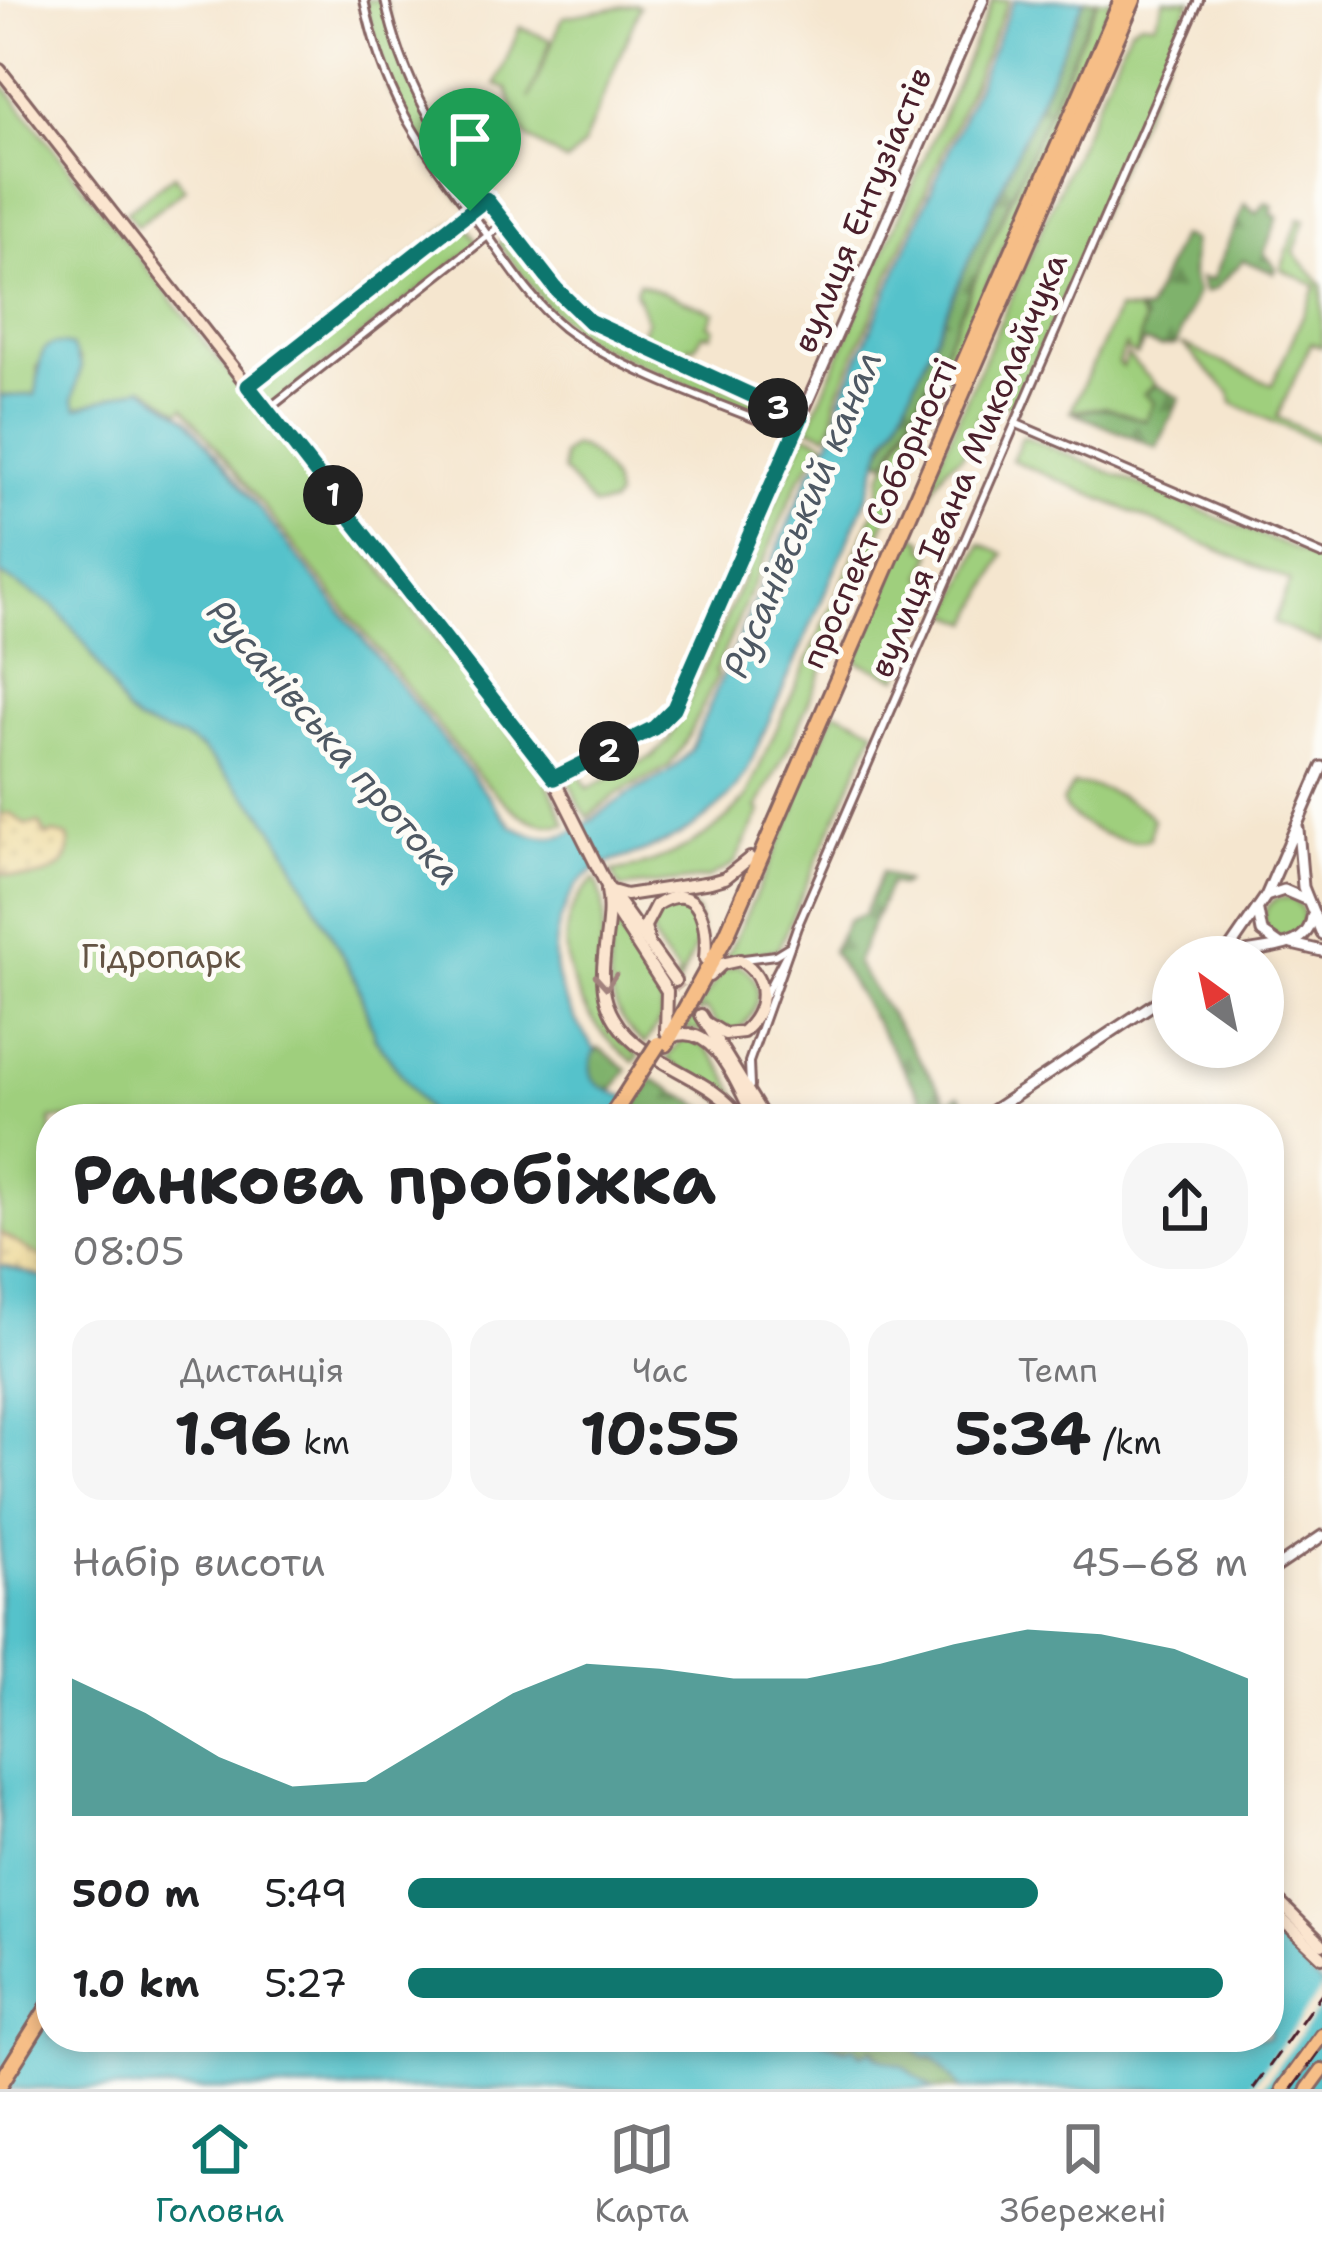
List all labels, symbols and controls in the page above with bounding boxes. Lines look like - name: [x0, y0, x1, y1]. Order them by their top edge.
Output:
- street label: вулиця Ентузіастів: [782, 61, 942, 359]
- pin: [419, 88, 521, 211]
- icon: arrive: [437, 106, 503, 172]
- street label: вулиця Івана Миколайчука: [858, 246, 1078, 684]
- water label: Русанівський канал: [711, 343, 893, 685]
- street label: проспект Соборності: [790, 351, 968, 675]
- pin: 3: [748, 378, 808, 438]
- text: 3: [766, 385, 790, 430]
- pin: 1: [303, 465, 363, 525]
- text: 1: [325, 472, 341, 517]
- water label: Русанівська протока: [196, 588, 472, 896]
- pin: 2: [579, 721, 639, 781]
- text: 2: [597, 728, 621, 773]
- park label: Гідропарк: [81, 934, 241, 979]
- north arrow: [1152, 936, 1284, 1068]
- map controls: [1152, 936, 1284, 1068]
- one-way arrow: [592, 972, 618, 991]
- text: Ранкова пробіжка: [72, 1136, 716, 1224]
- button: share: [1122, 1143, 1248, 1269]
- text: 08:05: [72, 1225, 185, 1277]
- text: Дистанція: [180, 1348, 344, 1393]
- text: Час: [632, 1348, 688, 1393]
- text: Темп: [1018, 1348, 1098, 1393]
- text: 1.96: [174, 1393, 292, 1473]
- text: 10:55: [580, 1393, 740, 1473]
- text: 5:34: [954, 1393, 1091, 1473]
- text: km: [292, 1420, 350, 1465]
- text: /km: [1091, 1420, 1162, 1465]
- text: Набір висоти: [72, 1536, 326, 1588]
- text: 45–68 m: [1071, 1536, 1248, 1588]
- text: 500 m: [72, 1867, 200, 1919]
- text: 5:49: [264, 1867, 348, 1919]
- text: 1.0 km: [72, 1957, 199, 2009]
- text: 5:27: [264, 1957, 347, 2009]
- tab: Головна: [155, 2116, 284, 2233]
- tab: Карта: [595, 2116, 689, 2233]
- tab: Збережені: [1000, 2116, 1167, 2233]

